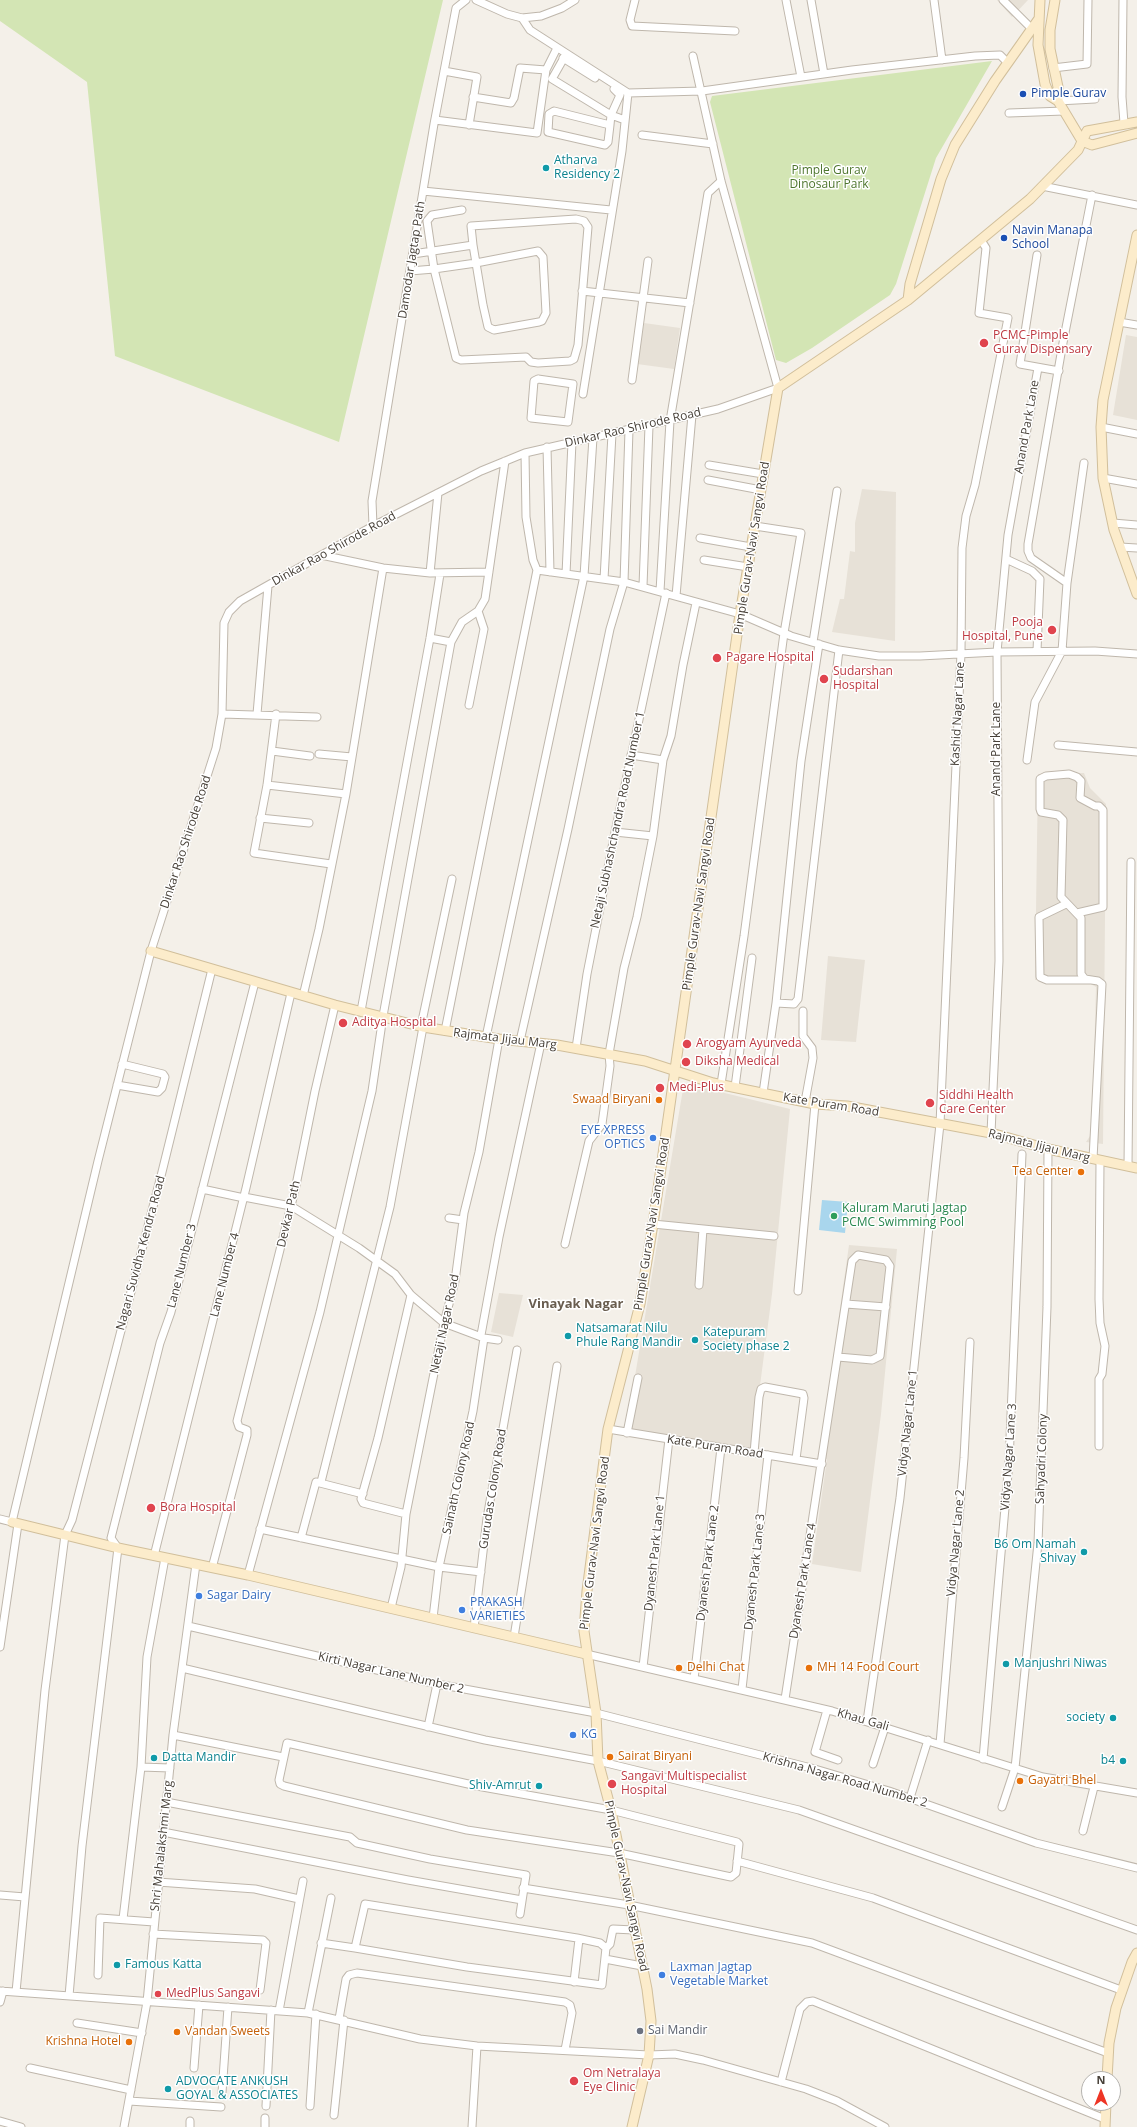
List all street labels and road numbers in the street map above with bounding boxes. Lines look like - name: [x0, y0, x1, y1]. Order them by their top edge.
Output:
- street label: Damodar Jagtap Path: [396, 200, 428, 320]
- street label: Anand Park Lane: [1012, 379, 1042, 475]
- street label: Dinkar Rao Shirode Road: [563, 405, 703, 451]
- street label: Pimple Gurav-Navi Sangvi Road: [731, 461, 773, 635]
- street label: Dinkar Rao Shirode Road: [270, 509, 398, 589]
- street label: Kashid Nagar Lane: [948, 661, 968, 767]
- street label: Anand Park Lane: [990, 702, 1004, 796]
- street label: Netaji Subhashchandra Road Number 1: [588, 710, 648, 930]
- street label: Dinkar Rao Shirode Road: [158, 773, 214, 911]
- street label: Pimple Gurav-Navi Sangvi Road: [680, 816, 718, 992]
- street label: Rajmata Jijau Marg: [452, 1026, 558, 1052]
- street label: Kate Puram Road: [782, 1090, 880, 1120]
- street label: Rajmata Jijau Marg: [987, 1126, 1091, 1166]
- street label: Pimple Gurav-Navi Sangvi Road: [631, 1137, 673, 1311]
- street label: Nagari Suvidha Kendra Road: [113, 1174, 169, 1332]
- street label: Devkar Path: [274, 1179, 304, 1249]
- street label: Lane Number 3: [165, 1222, 199, 1310]
- street label: Lane Number 4: [208, 1231, 242, 1319]
- street label: Netaji Nagar Road: [427, 1273, 463, 1375]
- street label: Vidya Nagar Lane 1: [895, 1369, 921, 1477]
- street label: Vidya Nagar Lane 3: [998, 1403, 1020, 1511]
- street label: Sahyadri Colony: [1033, 1414, 1051, 1504]
- street label: Sainath Colony Road: [440, 1420, 478, 1536]
- street label: Gurudas Colony Road: [476, 1428, 510, 1550]
- street label: Kate Puram Road: [666, 1432, 764, 1462]
- street label: Pimple Gurav-Navi Sangvi Road: [577, 1455, 613, 1631]
- street label: Vidya Nagar Lane 2: [944, 1489, 968, 1597]
- street label: Dyanesh Park Lane 1: [642, 1494, 668, 1612]
- street label: Dyanesh Park Lane 2: [694, 1504, 722, 1622]
- street label: Dyanesh Park Lane 3: [742, 1513, 768, 1631]
- street label: Dyanesh Park Lane 4: [787, 1522, 819, 1640]
- street label: Kirti Nagar Lane Number 2: [317, 1649, 465, 1697]
- street label: Khau Gali: [835, 1706, 891, 1734]
- street label: Krishna Nagar Road Number 2: [761, 1750, 929, 1810]
- street label: Shri Mahalakshmi Marg: [148, 1780, 176, 1912]
- street label: Pimple Gurav-Navi Sangvi Road: [601, 1799, 651, 1973]

